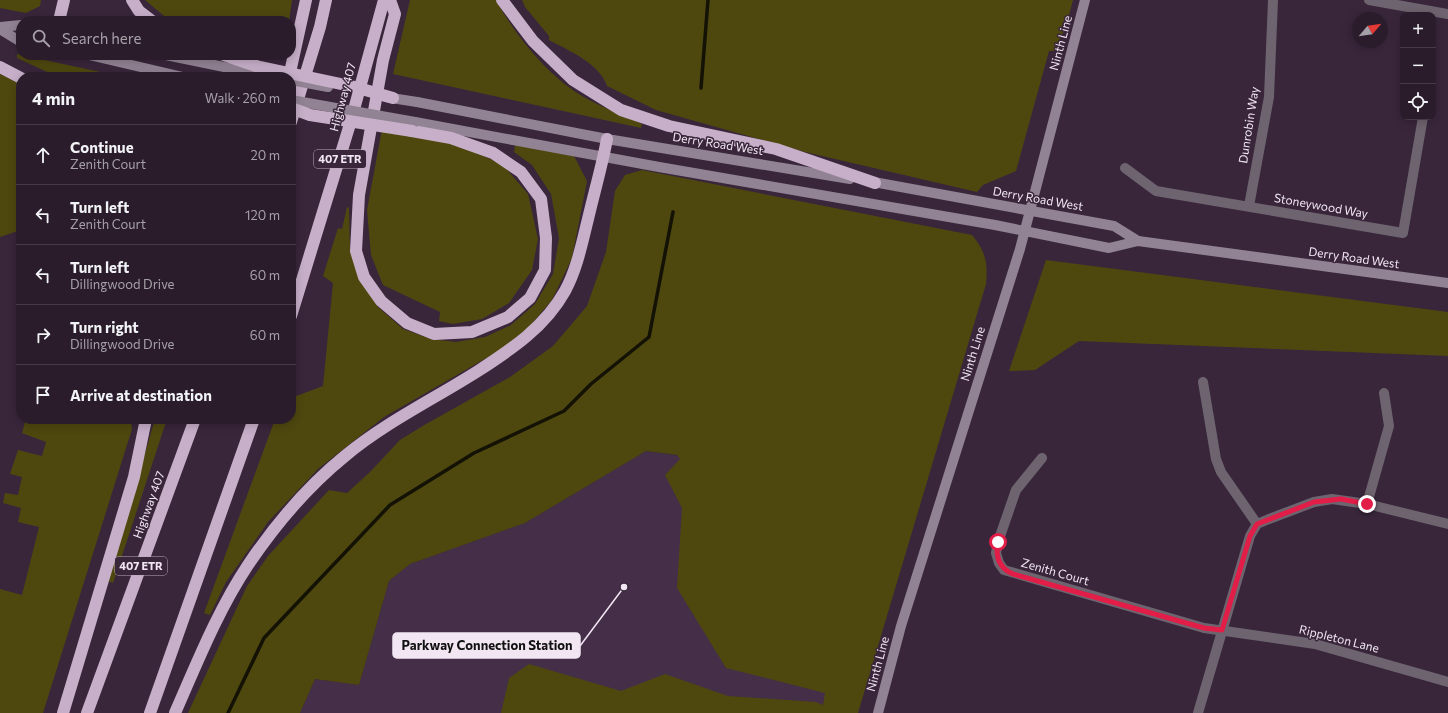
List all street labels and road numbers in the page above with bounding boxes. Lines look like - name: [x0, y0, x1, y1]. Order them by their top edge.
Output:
- street label: Ninth Line: [1046, 14, 1074, 72]
- street label: Highway 407: [326, 61, 358, 133]
- street label: Dunrobin Way: [1235, 85, 1261, 164]
- street label: Derry Road West: [672, 129, 765, 157]
- road number: 407 ETR: [314, 150, 366, 168]
- street label: Derry Road West: [992, 183, 1085, 213]
- street label: Stoneywood Way: [1273, 190, 1369, 220]
- street label: Derry Road West: [1308, 244, 1401, 270]
- street label: Ninth Line: [957, 325, 987, 383]
- street label: Highway 407: [129, 469, 167, 540]
- street label: Zenith Court: [1020, 555, 1091, 587]
- road number: 407 ETR: [115, 557, 167, 575]
- street label: Rippleton Lane: [1298, 621, 1381, 655]
- street label: Ninth Line: [863, 635, 891, 693]

